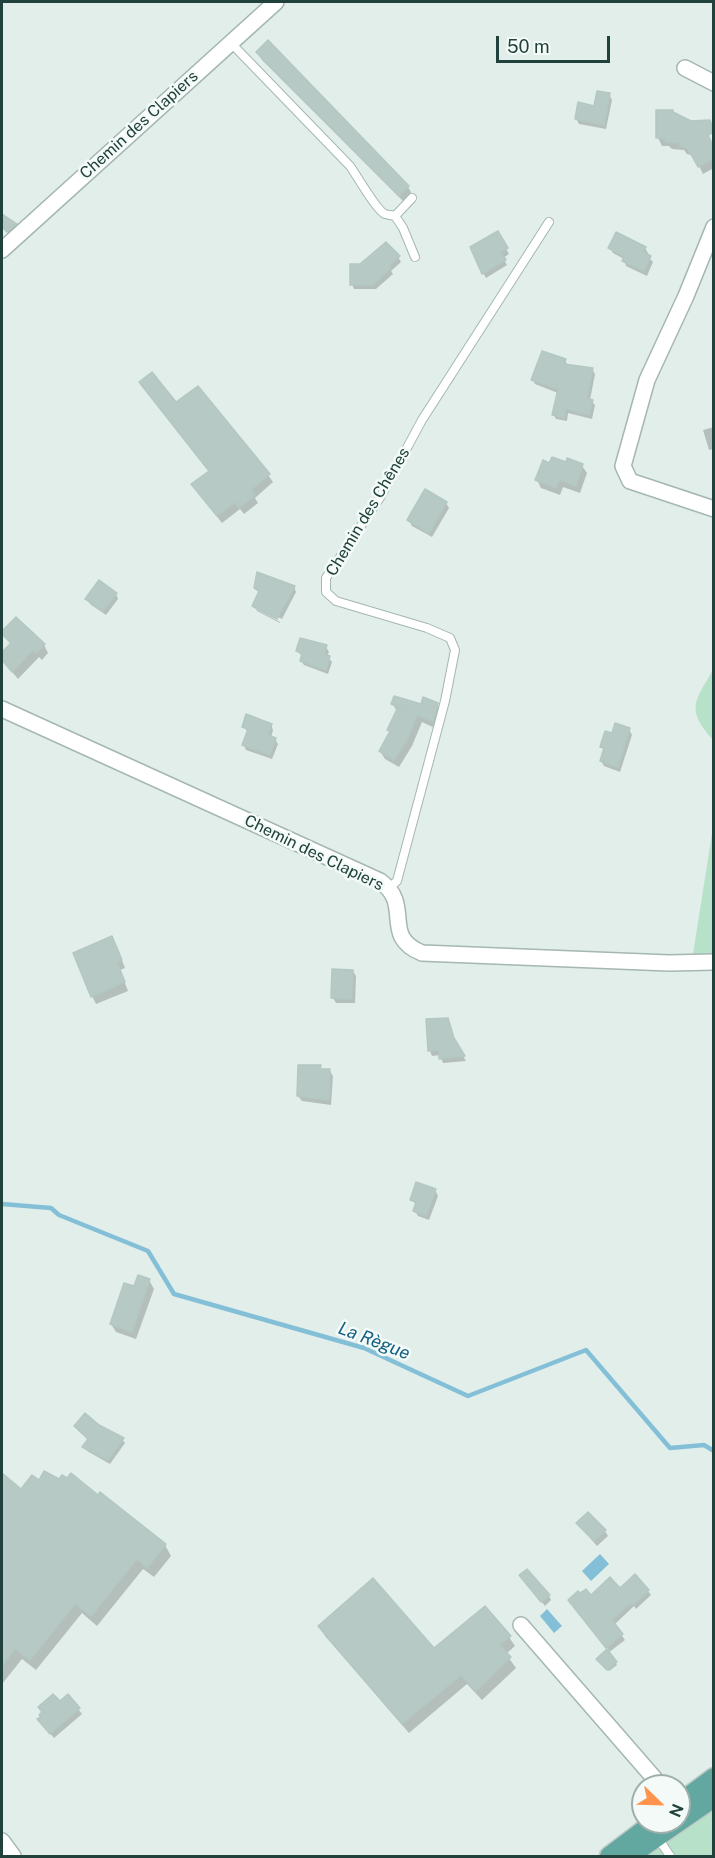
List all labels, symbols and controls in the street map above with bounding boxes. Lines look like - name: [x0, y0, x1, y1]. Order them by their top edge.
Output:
- scale bar: [499, 24, 613, 62]
- text: 50 m: [507, 36, 550, 57]
- street label: Chemin des Clapiers: [76, 67, 202, 183]
- street label: Chemin des Chênes: [322, 444, 414, 580]
- street label: Chemin des Clapiers: [241, 811, 387, 895]
- water label: La Règue: [335, 1317, 413, 1365]
- north arrow: [631, 1774, 691, 1834]
- text: N: [665, 1801, 687, 1820]

